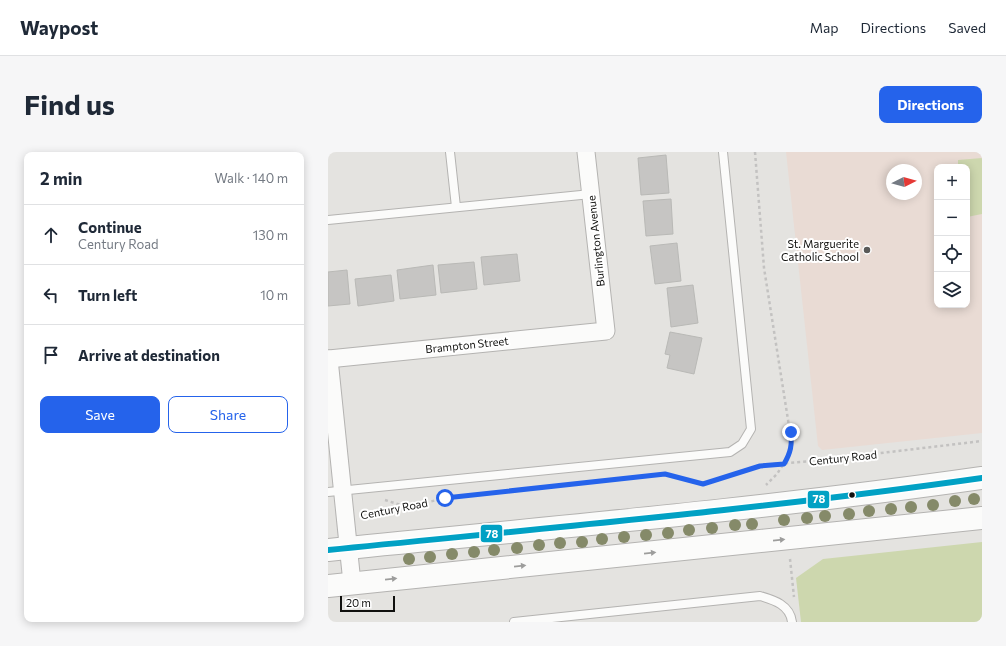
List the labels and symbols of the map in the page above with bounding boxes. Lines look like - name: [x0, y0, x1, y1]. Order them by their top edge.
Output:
- north arrow: [886, 164, 922, 200]
- street label: Burlington Avenue: [584, 195, 607, 287]
- place label: St. Marguerite Catholic School: [781, 237, 859, 263]
- marker: St. Marguerite Catholic School: [862, 245, 872, 255]
- street label: Brampton Street: [425, 334, 510, 355]
- route end: [782, 423, 800, 441]
- street label: Century Road: [808, 447, 878, 468]
- route start: [436, 489, 454, 507]
- line badge: 78: [807, 490, 830, 509]
- unlabelled marker: [847, 490, 857, 500]
- text: 78: [813, 492, 826, 505]
- street label: Century Road: [359, 496, 429, 521]
- line badge: 78: [480, 524, 503, 543]
- text: 78: [486, 527, 499, 540]
- one-way arrow: [773, 536, 785, 543]
- one-way arrow: [644, 550, 656, 556]
- one-way arrow: [514, 563, 526, 569]
- one-way arrow: [385, 576, 397, 583]
- scale bar: [340, 594, 395, 613]

